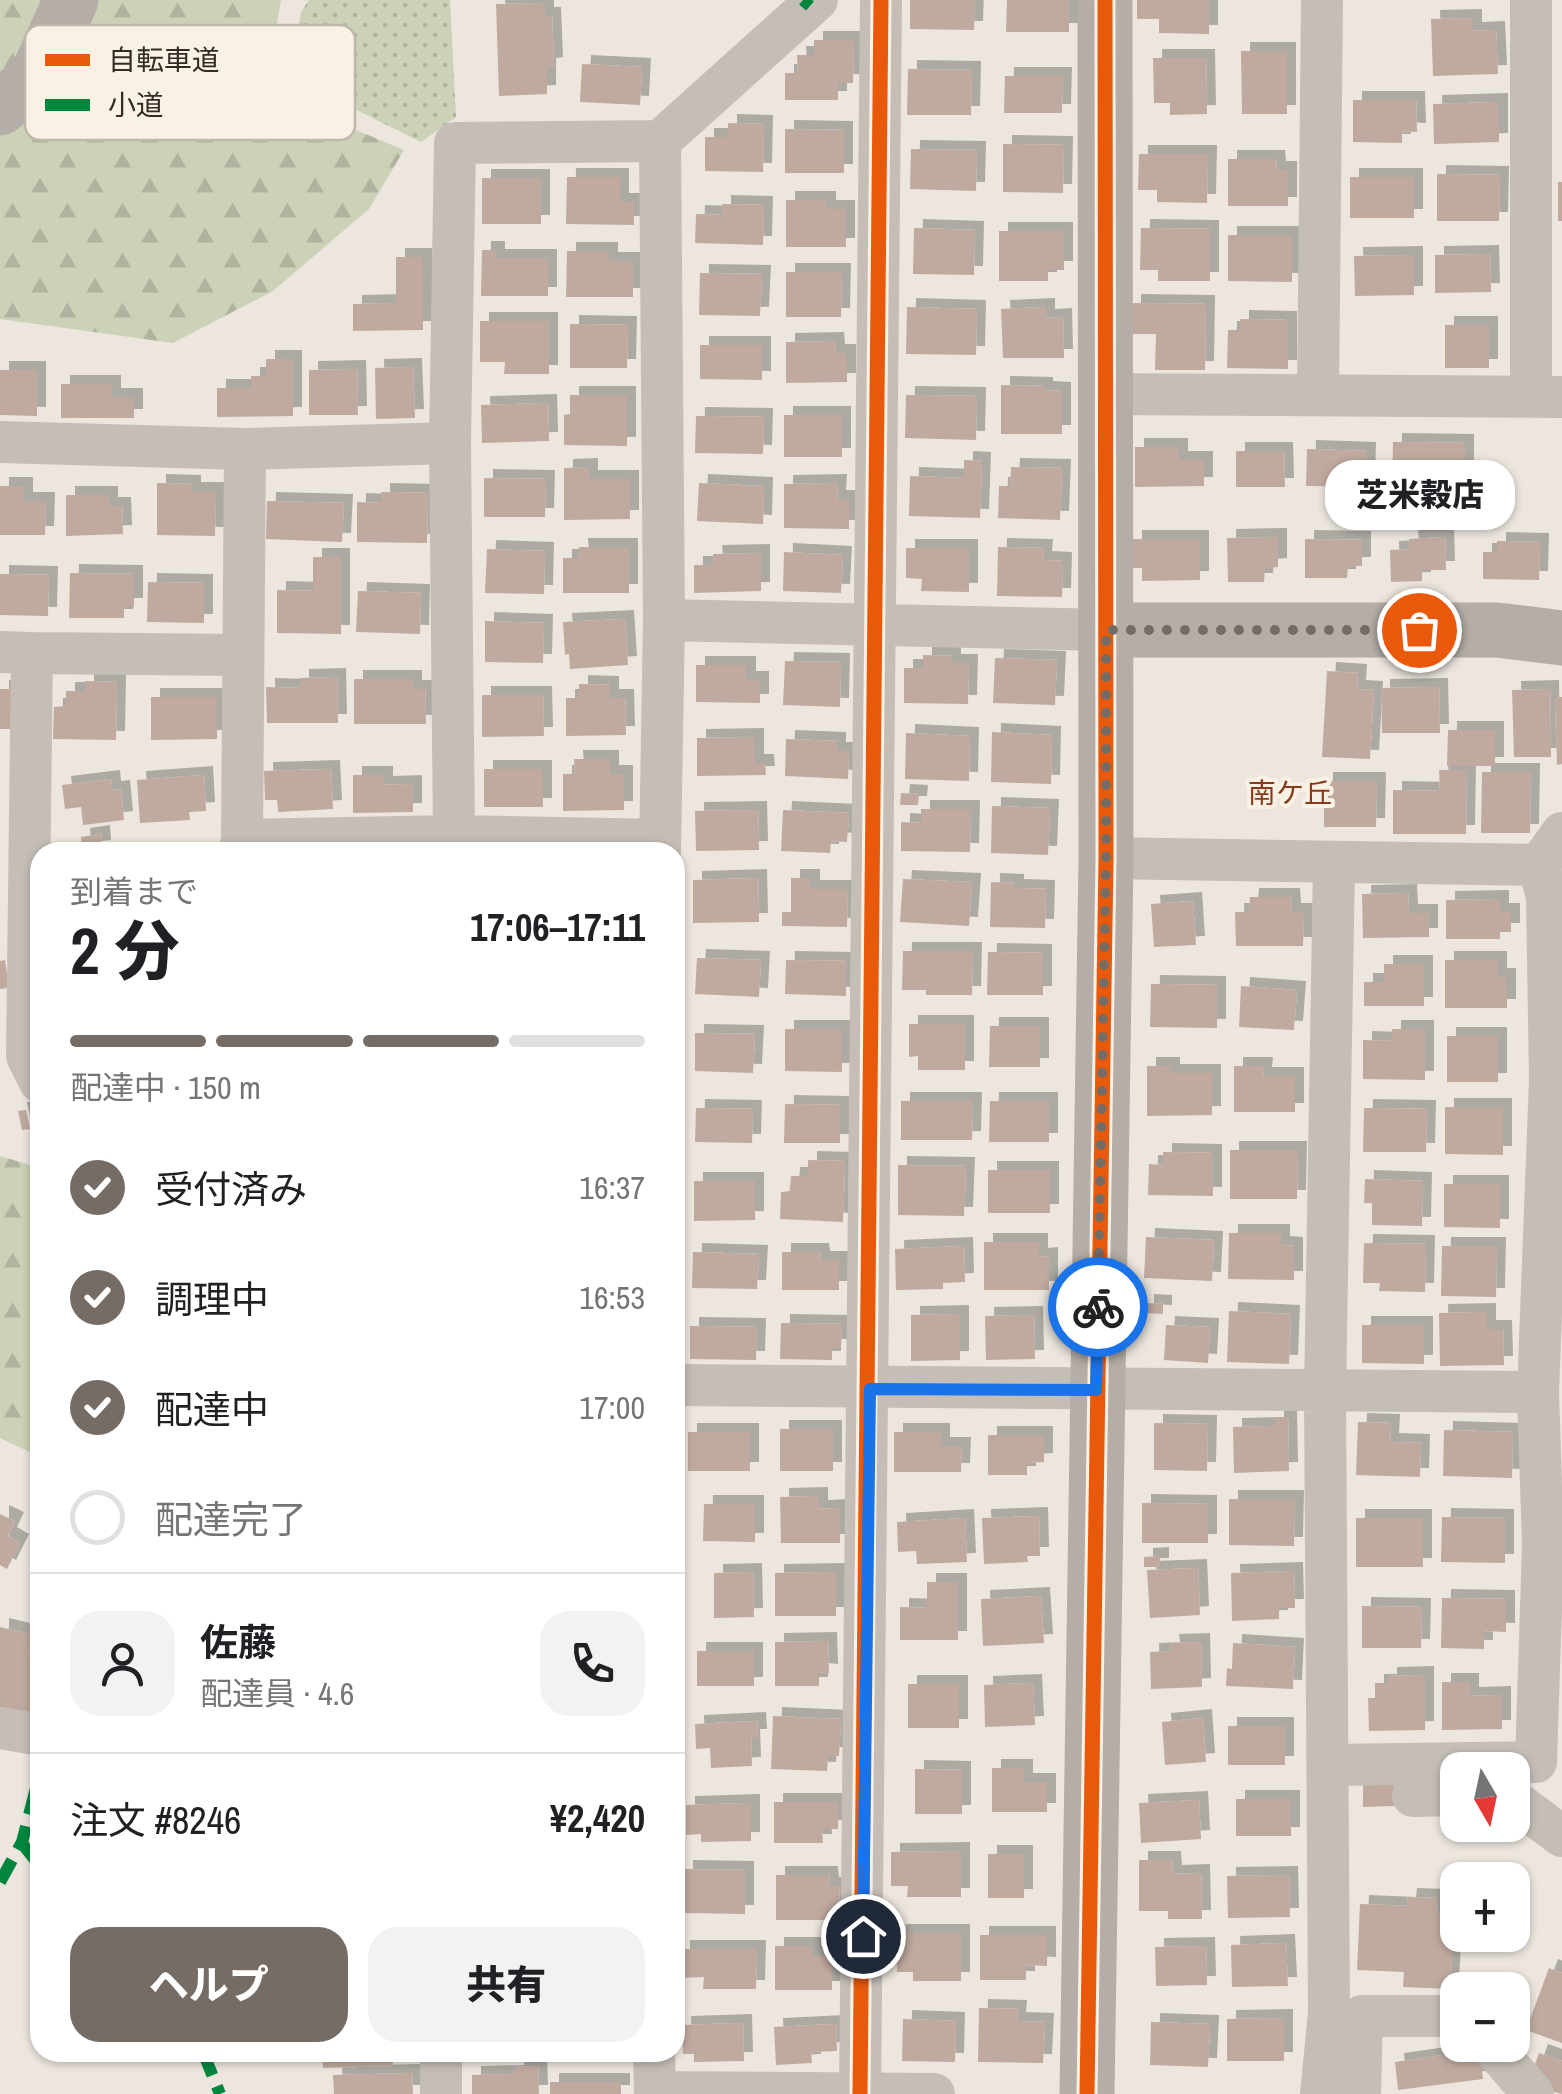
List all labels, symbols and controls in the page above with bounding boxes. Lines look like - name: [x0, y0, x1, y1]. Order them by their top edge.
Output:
- legend: [25, 25, 355, 140]
- text: 自転車道: [108, 41, 220, 79]
- text: 小道: [108, 86, 164, 124]
- callout: 芝米穀店: [1324, 460, 1514, 530]
- text: 芝米穀店: [1356, 473, 1484, 516]
- pin: [1377, 588, 1462, 673]
- icon: bag: [1392, 603, 1447, 658]
- district label: 南ケ丘: [1248, 774, 1332, 812]
- text: 到着まで: [70, 870, 198, 913]
- text: 17:06–17:11: [470, 902, 645, 953]
- text: 2 分: [70, 907, 179, 994]
- text: 配達中 · 150 m: [70, 1066, 261, 1109]
- icon: check: [70, 1160, 125, 1215]
- text: 受付済み: [155, 1164, 307, 1215]
- text: 16:37: [579, 1166, 645, 1209]
- courier: [1048, 1257, 1148, 1357]
- icon: check: [70, 1270, 125, 1325]
- text: 調理中: [155, 1274, 269, 1325]
- text: 16:53: [579, 1276, 645, 1319]
- icon: bike: [1071, 1280, 1126, 1335]
- icon: check: [70, 1380, 125, 1435]
- text: 配達中: [155, 1384, 269, 1435]
- text: 17:00: [579, 1386, 645, 1429]
- text: 配達完了: [155, 1494, 307, 1545]
- button: person: [70, 1611, 175, 1716]
- button: phone: [540, 1611, 645, 1716]
- text: 佐藤: [200, 1617, 276, 1668]
- text: 配達員 · 4.6: [200, 1672, 354, 1715]
- north arrow: [1440, 1752, 1530, 1842]
- map controls: [1440, 1752, 1530, 2062]
- text: ¥2,420: [550, 1793, 645, 1844]
- text: 注文 #8246: [70, 1795, 241, 1846]
- button: +: [1440, 1862, 1530, 1952]
- pin: [821, 1894, 906, 1979]
- icon: home: [836, 1909, 891, 1964]
- button: ヘルプ: [70, 1927, 348, 2042]
- button: 共有: [368, 1927, 645, 2042]
- button: −: [1440, 1972, 1530, 2062]

